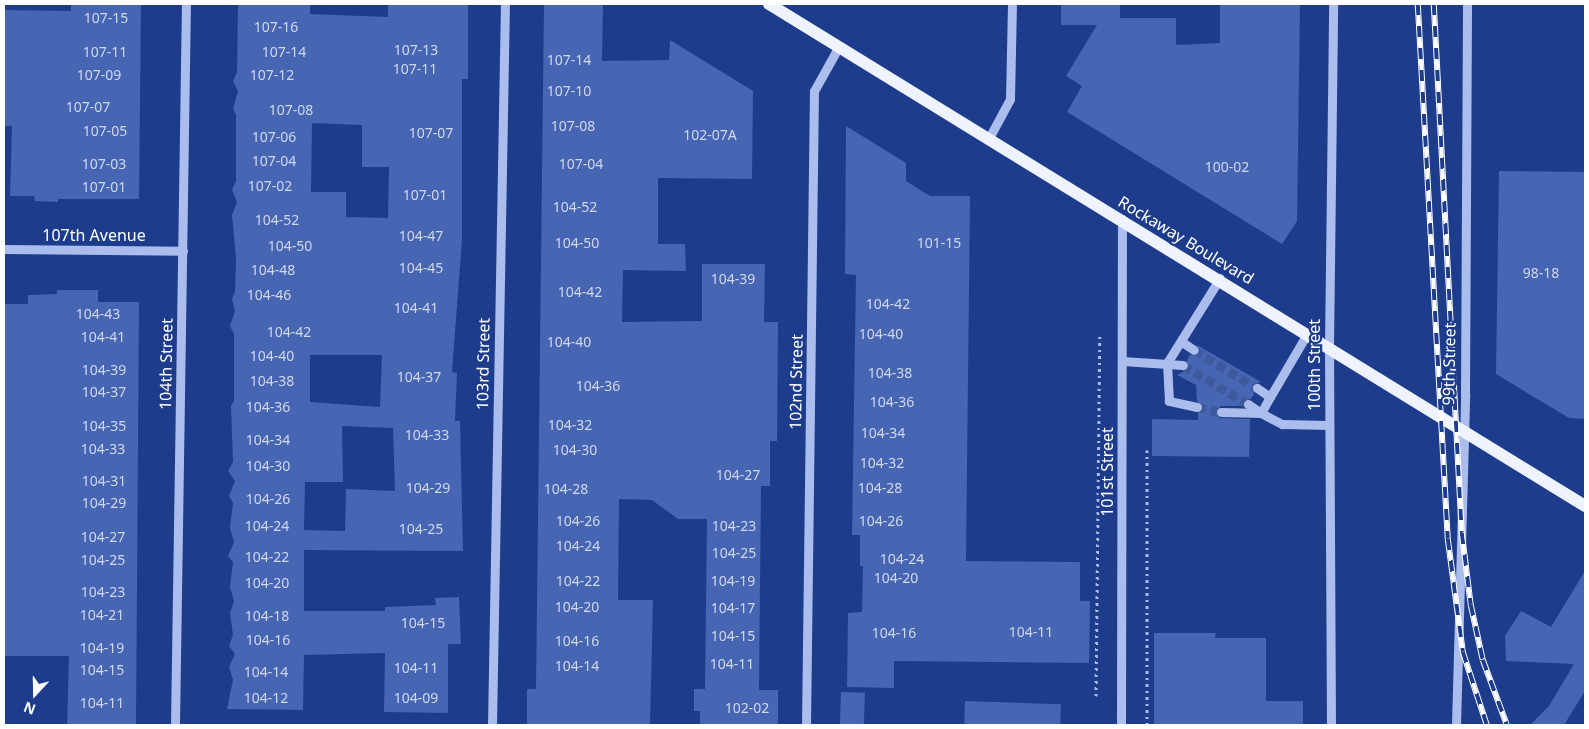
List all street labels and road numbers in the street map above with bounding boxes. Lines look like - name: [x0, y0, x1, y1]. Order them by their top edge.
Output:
- street label: Rockaway Boulevard: [1115, 192, 1257, 288]
- street label: 107th Avenue: [42, 225, 146, 245]
- street label: 104th Street: [156, 318, 176, 410]
- street label: 103rd Street: [473, 318, 493, 410]
- street label: 100th Street: [1304, 319, 1324, 411]
- street label: 99th Street: [1439, 322, 1459, 406]
- street label: 102nd Street: [786, 334, 806, 430]
- street label: 101st Street: [1097, 427, 1117, 517]

